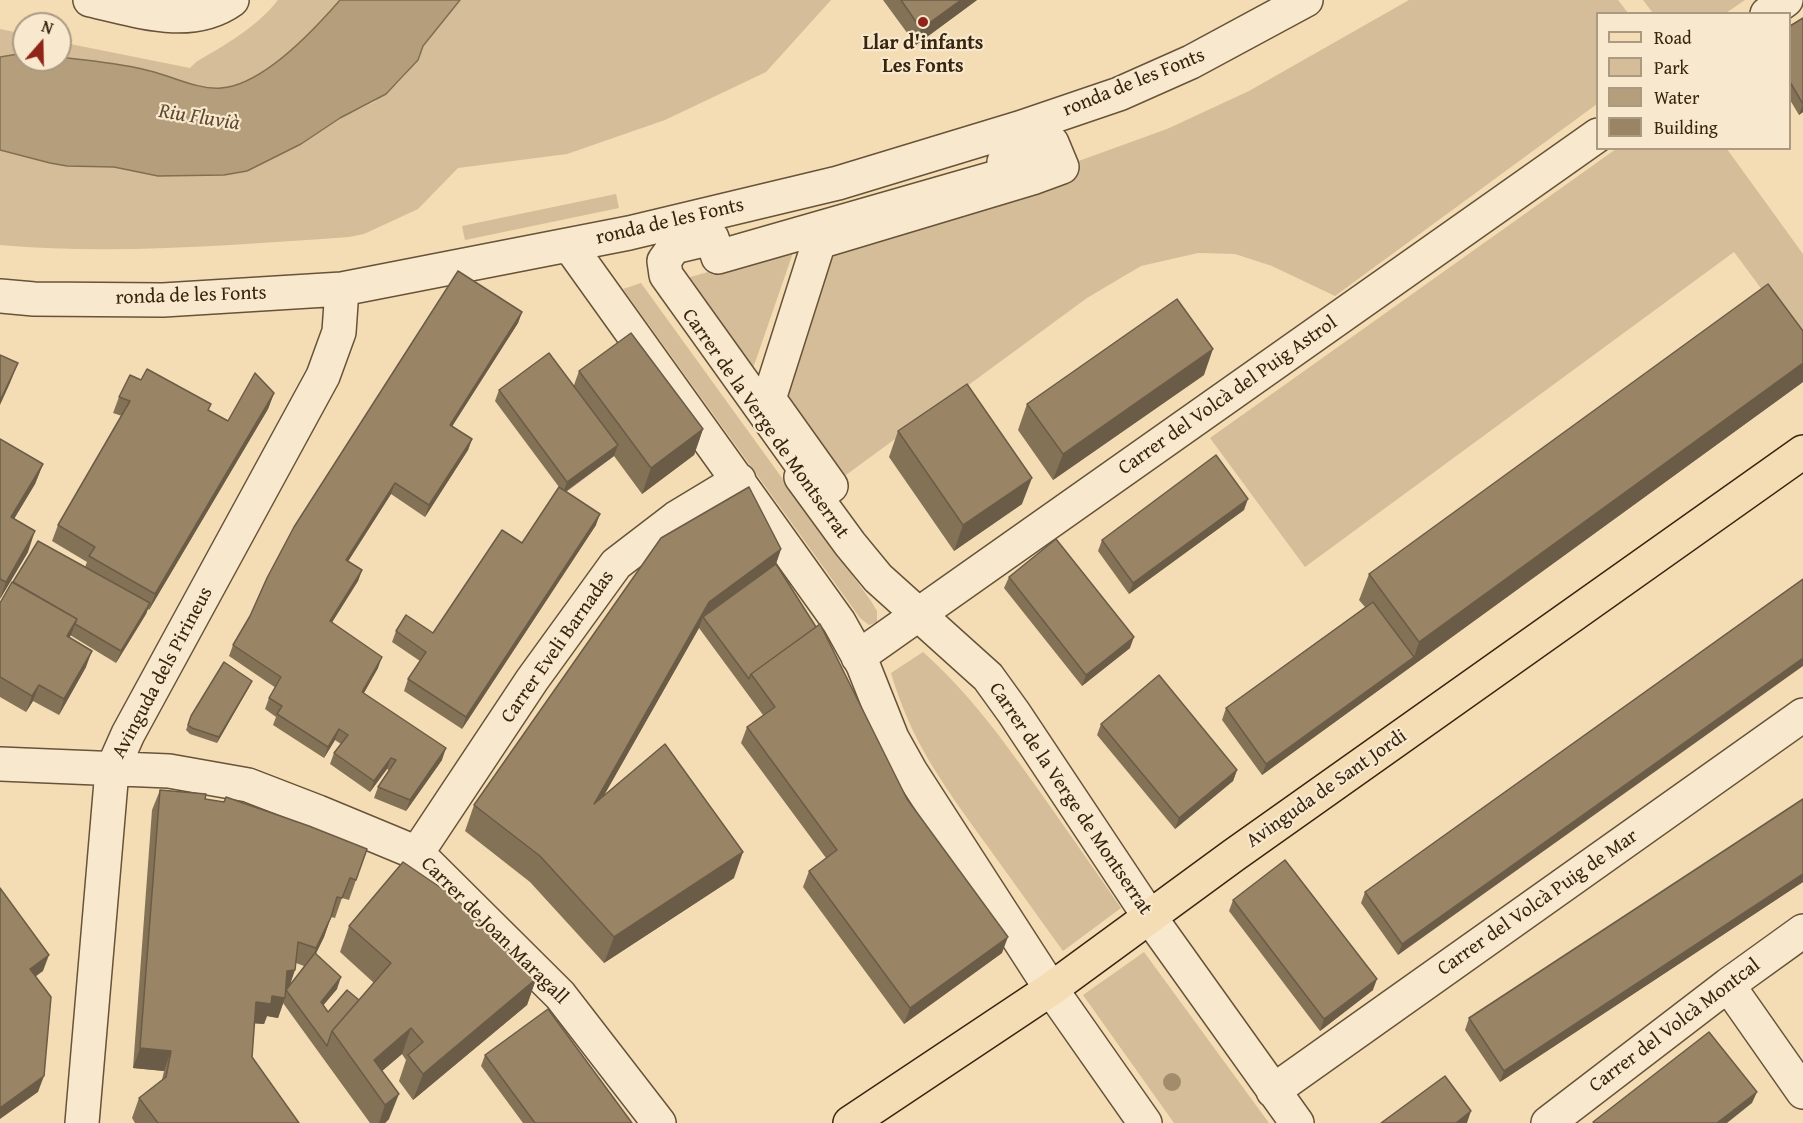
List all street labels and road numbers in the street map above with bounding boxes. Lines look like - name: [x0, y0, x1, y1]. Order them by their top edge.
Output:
- street label: ronda de les Fonts: [1059, 44, 1209, 122]
- street label: ronda de les Fonts: [594, 193, 746, 251]
- street label: ronda de les Fonts: [115, 281, 267, 311]
- street label: Carrer de la Verge de Montserrat: [676, 304, 854, 544]
- street label: Carrer del Volcà del Puig Astrol: [1114, 311, 1342, 481]
- street label: Carrer Eveli Barnadas: [496, 566, 620, 728]
- street label: Avinguda dels Pirineus: [108, 583, 218, 763]
- street label: Carrer de la Verge de Montserrat: [983, 678, 1157, 920]
- street label: Avinguda de Sant Jordi: [1242, 725, 1412, 853]
- street label: Carrer del Volcà Puig de Mar: [1433, 825, 1643, 981]
- street label: Carrer de Joan Maragall: [415, 852, 573, 1010]
- street label: Carrer del Volcà Montcal: [1585, 954, 1765, 1098]

